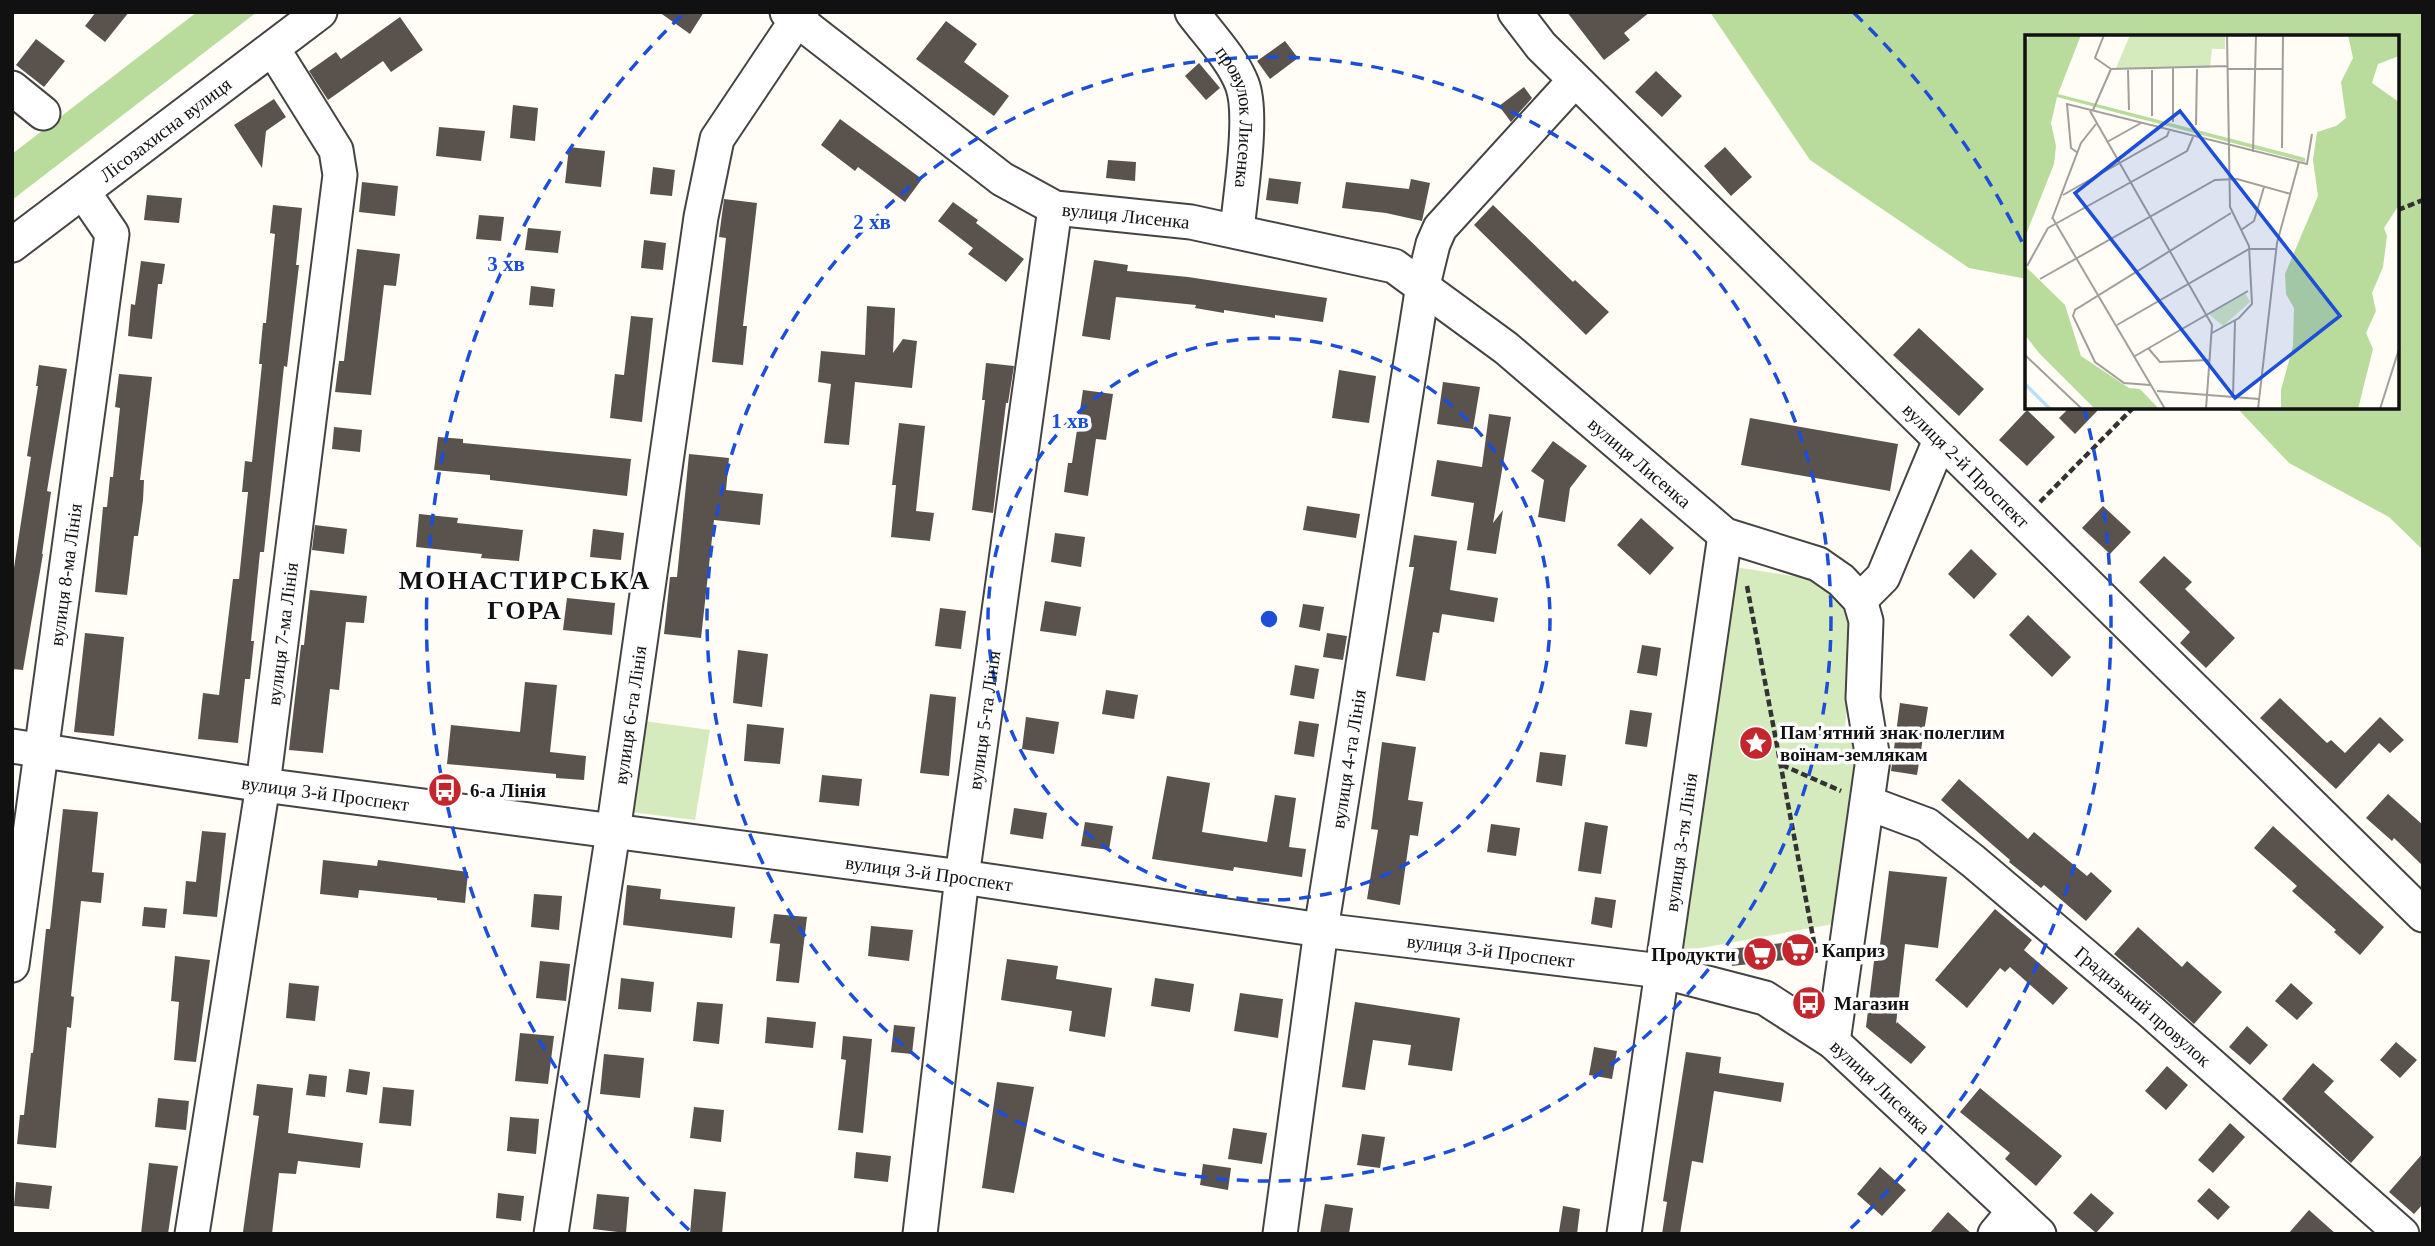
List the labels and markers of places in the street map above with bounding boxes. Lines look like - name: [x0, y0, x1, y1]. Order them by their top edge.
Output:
- centre of rings: [1257, 607, 1281, 631]
- place label: Пам'ятний знак полеглим воїнам-землякам: [1780, 722, 2005, 765]
- place icon: Пам'ятний знак полеглим воїнам-землякам: [1737, 724, 1775, 762]
- bus stop icon: 6-а Лінія: [426, 771, 464, 809]
- place label: 6-а Лінія: [470, 780, 546, 801]
- supermarket icon: Каприз: [1779, 931, 1817, 969]
- supermarket icon: Продукти: [1741, 935, 1779, 973]
- place label: Каприз: [1822, 940, 1885, 961]
- place label: Продукти: [1651, 944, 1736, 965]
- bus stop icon: Магазин: [1790, 984, 1828, 1022]
- place label: Магазин: [1834, 993, 1909, 1014]

